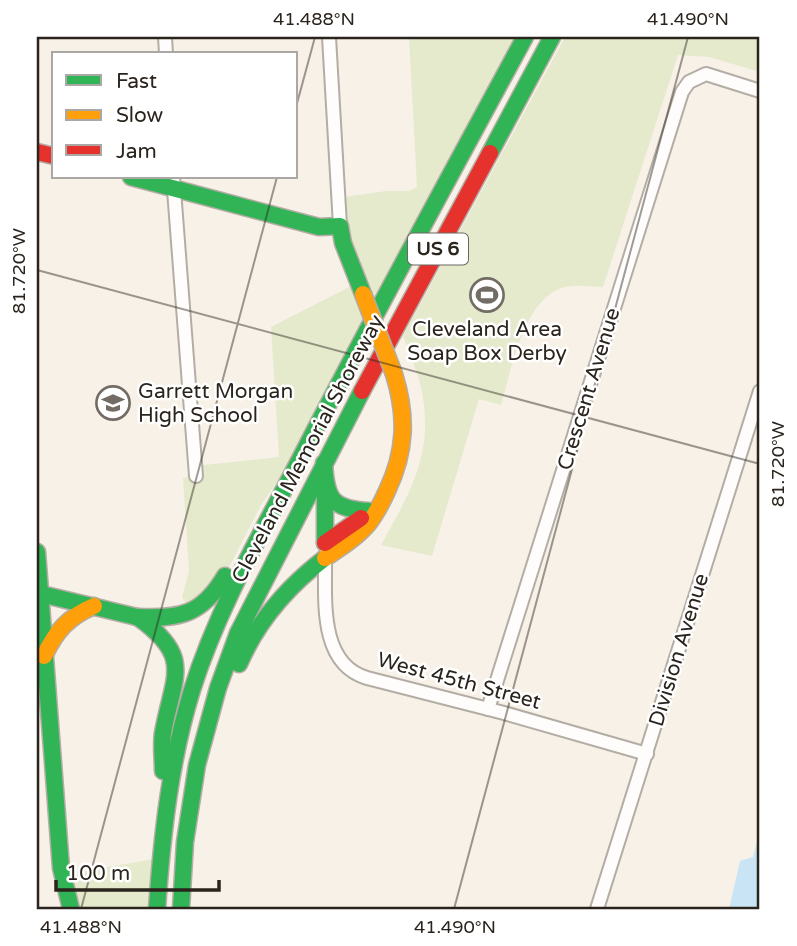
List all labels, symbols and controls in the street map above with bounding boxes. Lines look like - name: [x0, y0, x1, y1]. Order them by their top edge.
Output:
- text: 41.488°N: [273, 8, 355, 30]
- text: 41.490°N: [647, 8, 729, 30]
- legend: [52, 52, 298, 178]
- text: Fast: [116, 69, 157, 94]
- text: Slow: [116, 103, 164, 128]
- text: Jam: [116, 139, 157, 164]
- text: 81.720°W: [8, 228, 30, 314]
- road number: US 6: [408, 233, 468, 264]
- sports icon: Cleveland Area Soap Box Derby: [468, 276, 506, 314]
- street label: Crescent Avenue: [552, 305, 626, 473]
- street label: Cleveland Memorial Shoreway: [227, 311, 389, 587]
- place label: Cleveland Area Soap Box Derby: [407, 317, 567, 366]
- place label: Garrett Morgan High School: [138, 379, 293, 428]
- school or university icon: Garrett Morgan High School: [94, 384, 132, 422]
- text: 81.720°W: [767, 421, 789, 507]
- street label: Division Avenue: [644, 570, 714, 730]
- street label: West 45th Street: [374, 647, 544, 715]
- scale bar: [56, 848, 219, 892]
- text: 100 m: [66, 861, 130, 886]
- text: 41.488°N: [40, 916, 122, 938]
- text: 41.490°N: [414, 916, 496, 938]

